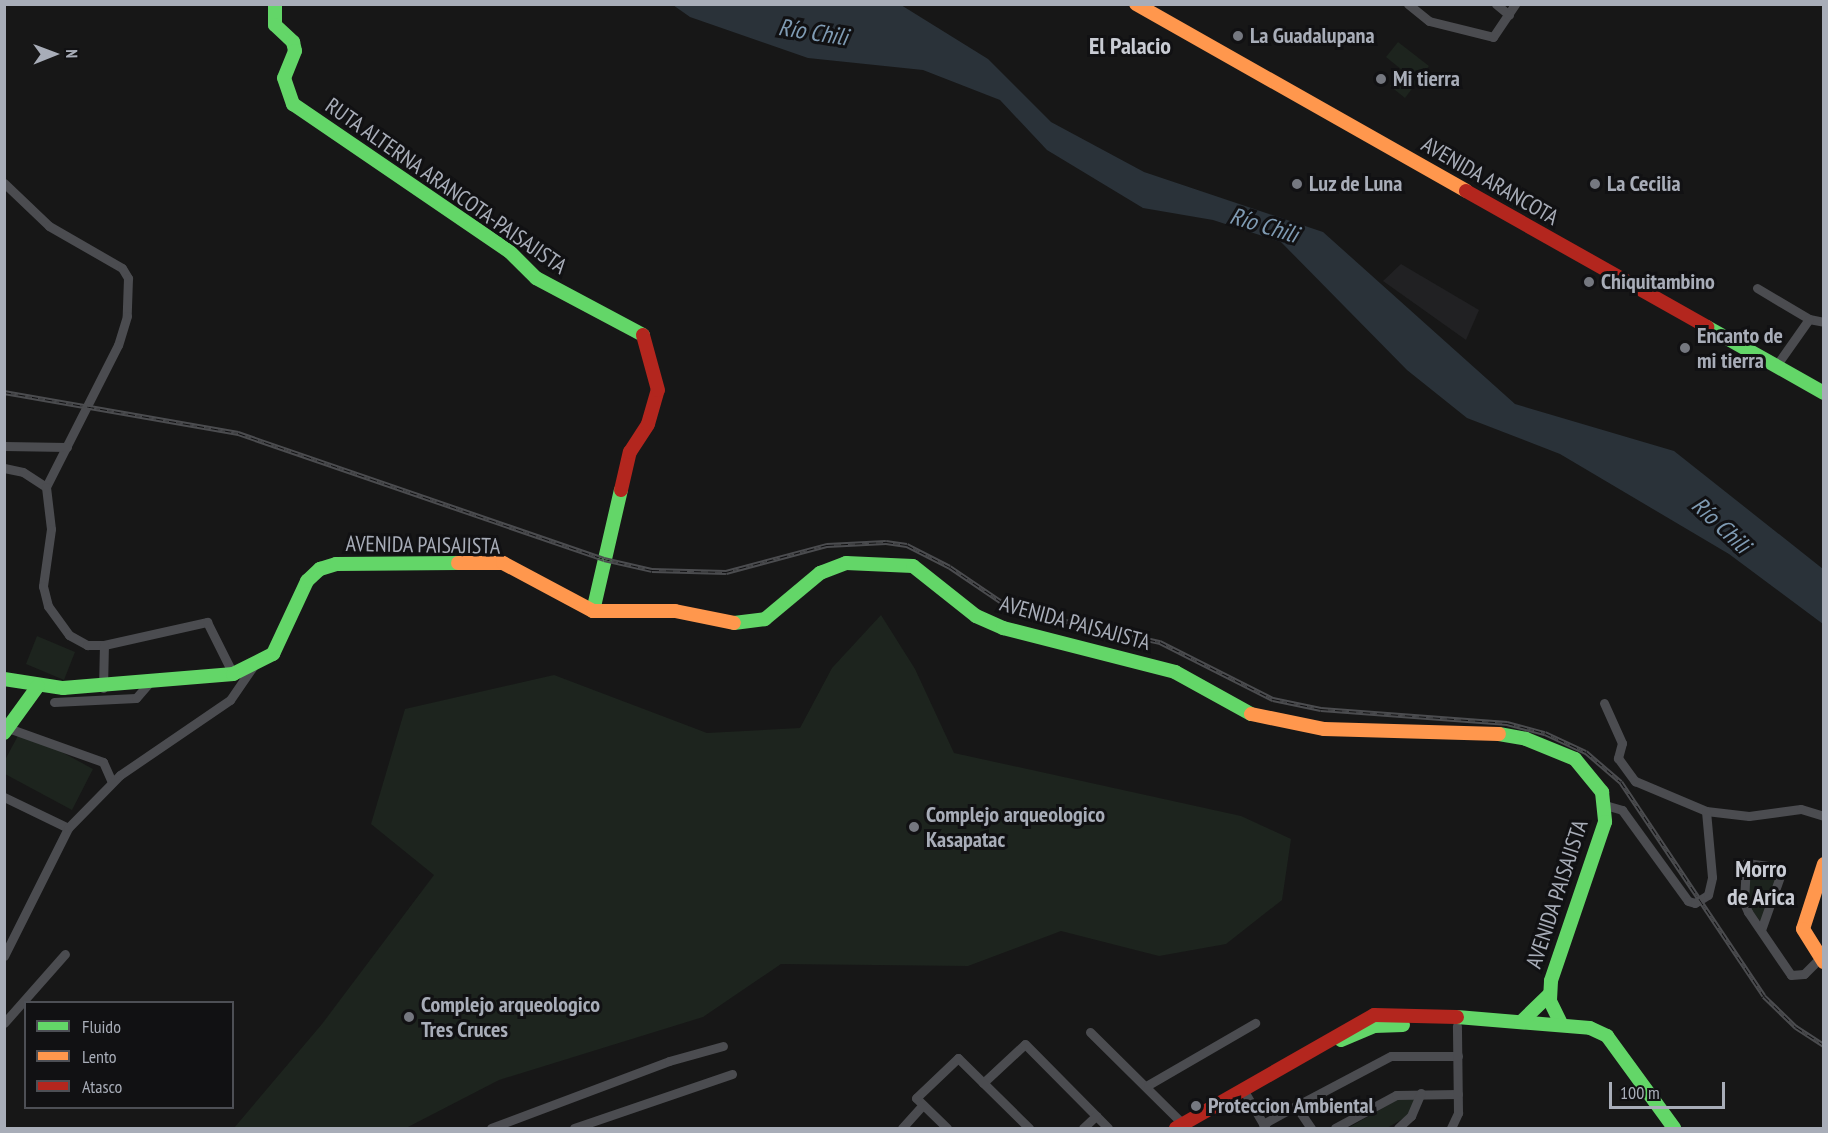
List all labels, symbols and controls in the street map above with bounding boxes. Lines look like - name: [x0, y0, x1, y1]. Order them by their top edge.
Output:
- water label: Río Chili: [776, 12, 850, 52]
- place label: La Guadalupana: [1250, 23, 1375, 49]
- north arrow: [24, 24, 84, 84]
- marker: La Guadalupana: [1231, 29, 1245, 43]
- district label: El Palacio: [1089, 32, 1171, 60]
- text: N: [62, 49, 82, 58]
- place label: Mi tierra: [1393, 66, 1460, 92]
- marker: Mi tierra: [1374, 72, 1388, 86]
- street label: RUTA ALTERNA ARANCOTA-PAISAJISTA: [319, 92, 573, 280]
- street label: AVENIDA ARANCOTA: [1416, 131, 1564, 231]
- place label: Luz de Luna: [1309, 171, 1403, 197]
- place label: La Cecilia: [1607, 171, 1681, 197]
- marker: Luz de Luna: [1290, 177, 1304, 191]
- marker: La Cecilia: [1588, 177, 1602, 191]
- water label: Río Chili: [1226, 201, 1302, 249]
- place label: Chiquitambino: [1601, 269, 1715, 295]
- marker: Chiquitambino: [1582, 275, 1596, 289]
- place label: Encanto de mi tierra: [1697, 322, 1783, 374]
- marker: Encanto de mi tierra: [1678, 341, 1692, 355]
- water label: Río Chili: [1686, 491, 1756, 559]
- street label: AVENIDA PAISAJISTA: [345, 530, 501, 560]
- street label: AVENIDA PAISAJISTA: [997, 590, 1153, 656]
- place label: Complejo arqueologico Kasapatac: [926, 801, 1105, 852]
- street label: AVENIDA PAISAJISTA: [1520, 816, 1594, 972]
- marker: Complejo arqueologico Kasapatac: [907, 820, 921, 834]
- district label: Morro de Arica: [1727, 855, 1795, 911]
- place label: Complejo arqueologico Tres Cruces: [421, 991, 600, 1042]
- legend: [24, 1001, 234, 1109]
- marker: Complejo arqueologico Tres Cruces: [402, 1010, 416, 1024]
- text: Fluido: [82, 1015, 121, 1038]
- text: Lento: [82, 1045, 117, 1068]
- scale bar: [1612, 1070, 1728, 1108]
- text: Atasco: [82, 1075, 122, 1098]
- text: 100 m: [1620, 1081, 1660, 1104]
- place label: Proteccion Ambiental: [1208, 1093, 1375, 1119]
- marker: Proteccion Ambiental: [1189, 1099, 1203, 1113]

